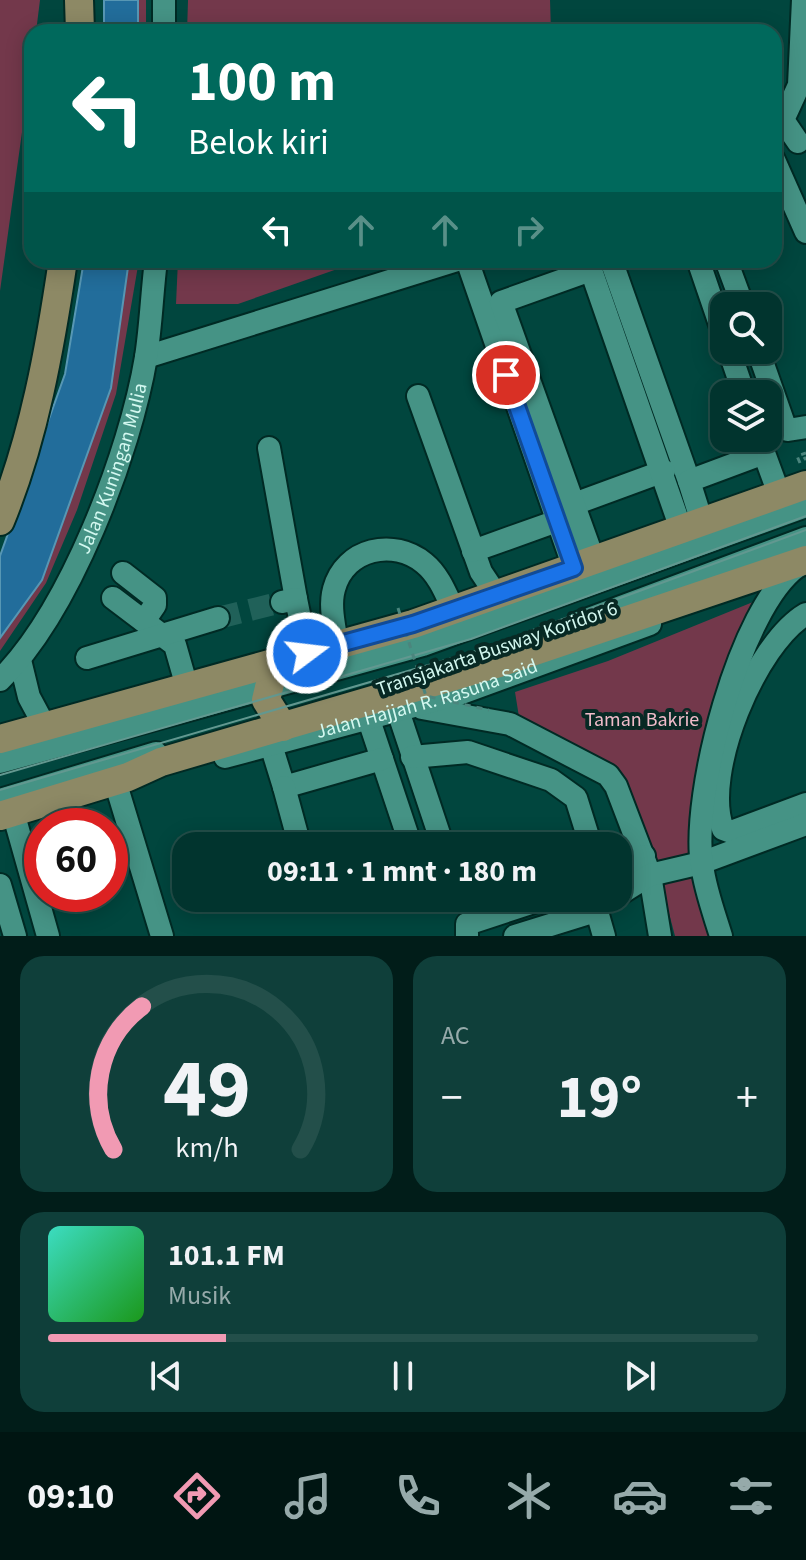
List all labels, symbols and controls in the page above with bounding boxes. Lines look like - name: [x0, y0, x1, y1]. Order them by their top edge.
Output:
- text: 100 m: [188, 43, 336, 122]
- icon: left: [56, 56, 160, 160]
- text: Belok kiri: [188, 117, 329, 168]
- icon: left: [255, 208, 299, 252]
- icon: ahead: [339, 208, 383, 252]
- icon: ahead: [423, 208, 467, 252]
- icon: right: [507, 208, 551, 252]
- map controls: [710, 292, 782, 452]
- button: search: [710, 292, 782, 364]
- pin: [472, 341, 540, 409]
- icon: arrive: [484, 353, 528, 397]
- street label: Jalan Kuningan Mulia: [70, 380, 154, 559]
- button: layers: [710, 380, 782, 452]
- street label: Transjakarta Busway Koridor 6: [373, 594, 621, 703]
- position arrow: [265, 611, 349, 695]
- street label: Jalan Hajjah R. Rasuna Said: [313, 652, 542, 746]
- park label: Taman Bakrie: [585, 706, 699, 734]
- speed limit sign: 60: [24, 808, 128, 912]
- text: 09:11 · 1 mnt · 180 m: [267, 850, 537, 893]
- text: AC: [441, 1017, 470, 1054]
- text: 49: [163, 1031, 250, 1149]
- text: 19°: [557, 1056, 642, 1141]
- text: −: [441, 1067, 463, 1130]
- text: +: [736, 1067, 758, 1130]
- text: km/h: [175, 1128, 238, 1168]
- text: 101.1 FM: [168, 1234, 285, 1277]
- text: Musik: [168, 1277, 231, 1314]
- icon: previous: [144, 1354, 188, 1398]
- icon: pause: [381, 1354, 425, 1398]
- icon: next: [618, 1354, 662, 1398]
- icon: directions: [169, 1468, 225, 1524]
- icon: music: [280, 1468, 336, 1524]
- icon: phone: [390, 1468, 446, 1524]
- icon: climate: [501, 1468, 557, 1524]
- icon: car: [612, 1468, 668, 1524]
- icon: filters: [723, 1468, 779, 1524]
- text: 09:10: [27, 1471, 114, 1522]

